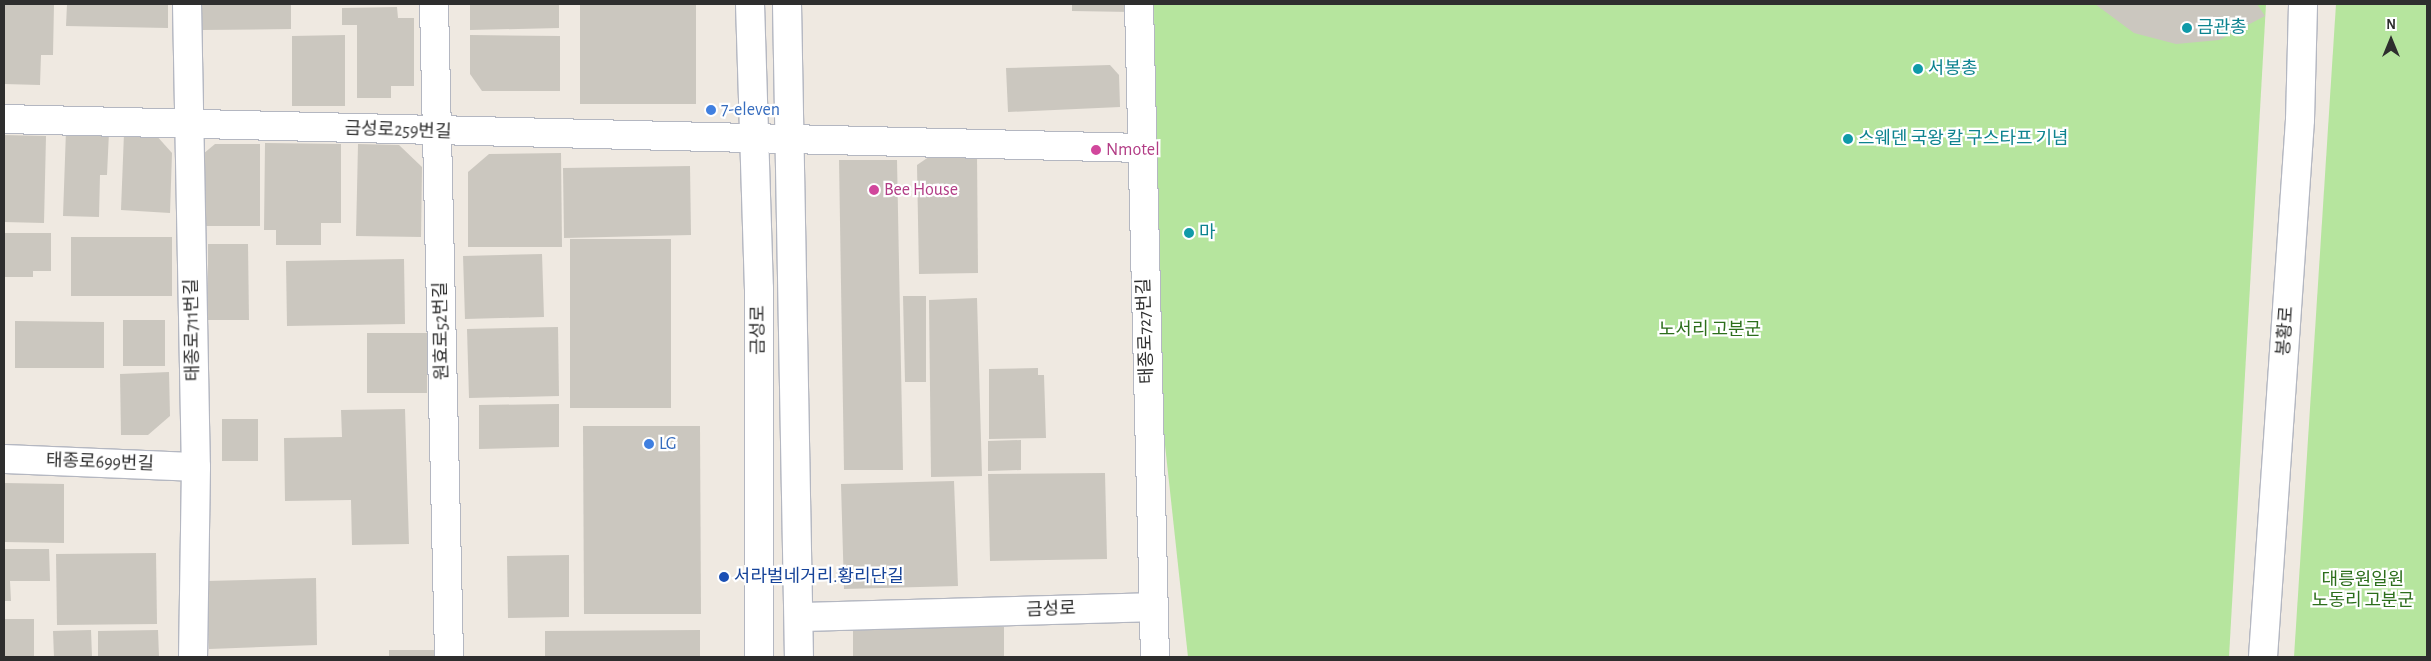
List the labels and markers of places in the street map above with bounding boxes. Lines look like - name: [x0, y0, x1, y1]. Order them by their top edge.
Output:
- place label: 금관총: [2197, 17, 2247, 39]
- marker: 금관총: [2181, 22, 2193, 34]
- place label: 서봉총: [1928, 58, 1978, 80]
- marker: 서봉총: [1912, 63, 1924, 75]
- place label: 7-eleven: [721, 99, 780, 121]
- marker: 7-eleven: [705, 104, 717, 116]
- place label: 스웨덴 국왕 칼 구스타프 기념: [1858, 128, 2069, 150]
- marker: 스웨덴 국왕 칼 구스타프 기념: [1842, 133, 1854, 145]
- place label: Nmotel: [1106, 139, 1160, 161]
- marker: Nmotel: [1090, 144, 1102, 156]
- place label: Bee House: [884, 179, 958, 201]
- marker: Bee House: [868, 184, 880, 196]
- place label: 마: [1199, 222, 1216, 244]
- marker: 마: [1183, 227, 1195, 239]
- place label: LG: [659, 433, 677, 455]
- marker: LG: [643, 438, 655, 450]
- place label: 서라벌네거리.황리단길: [734, 566, 904, 588]
- marker: 서라벌네거리.황리단길: [718, 571, 730, 583]

